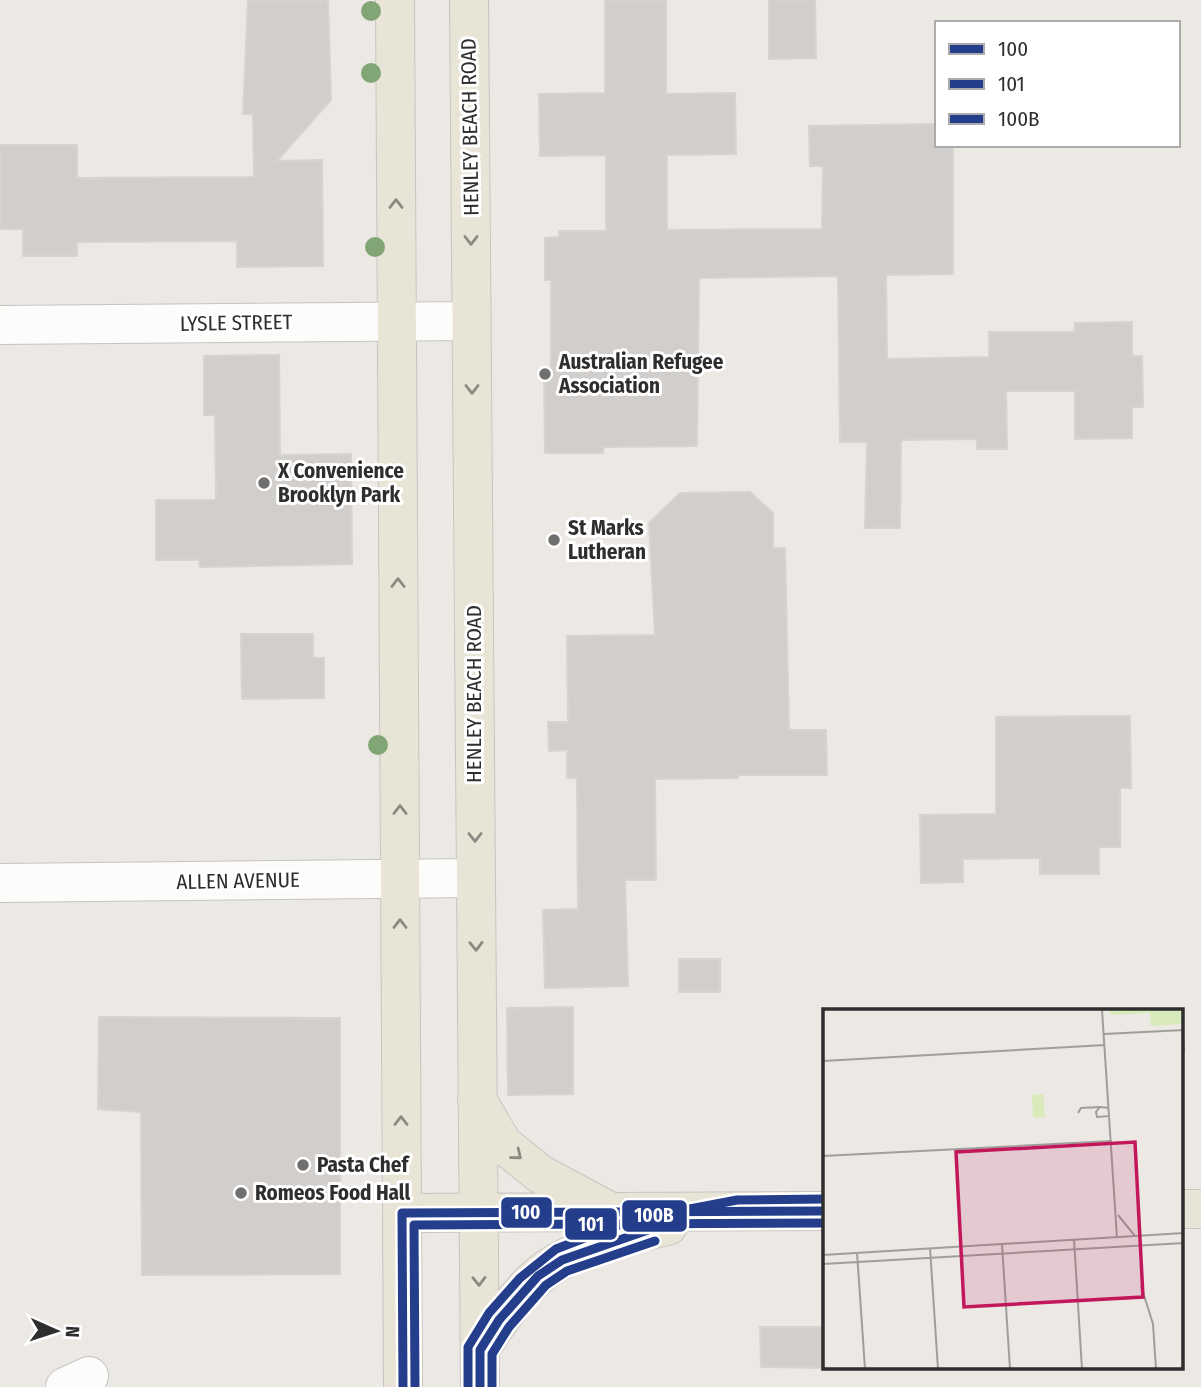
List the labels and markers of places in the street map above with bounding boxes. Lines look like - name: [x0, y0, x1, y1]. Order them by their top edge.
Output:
- place label: Australian Refugee Association: [558, 349, 724, 399]
- marker: Australian Refugee Association: [537, 366, 553, 382]
- place label: X Convenience Brooklyn Park: [277, 458, 404, 508]
- marker: X Convenience Brooklyn Park: [256, 475, 272, 491]
- place label: St Marks Lutheran: [568, 515, 646, 565]
- marker: St Marks Lutheran: [546, 532, 562, 548]
- place label: Pasta Chef: [317, 1152, 410, 1178]
- marker: Pasta Chef: [295, 1157, 311, 1173]
- place label: Romeos Food Hall: [255, 1180, 411, 1206]
- marker: Romeos Food Hall: [233, 1185, 249, 1201]

